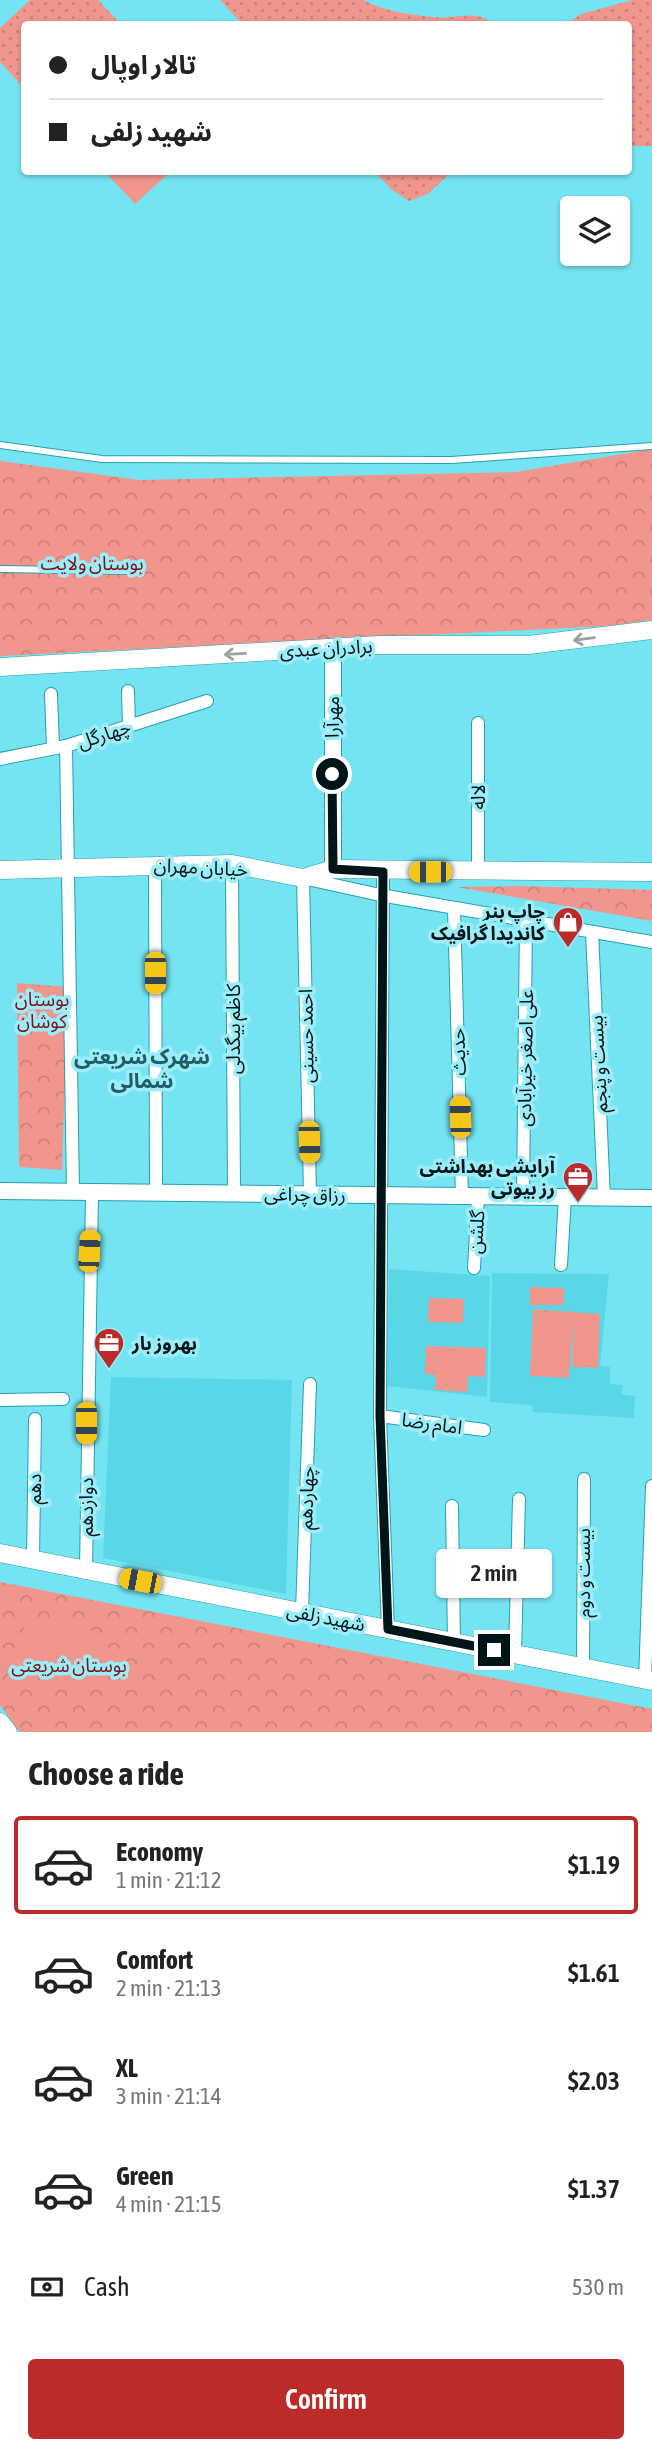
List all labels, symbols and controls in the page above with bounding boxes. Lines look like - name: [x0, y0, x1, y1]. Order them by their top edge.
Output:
- text: تالار اوپال: [91, 50, 196, 80]
- text: شهید زلفی: [91, 117, 212, 147]
- map controls: [560, 196, 630, 266]
- button: layers: [560, 196, 630, 266]
- park label: بوستان ولایت: [40, 552, 144, 575]
- one-way arrow: [573, 632, 596, 645]
- street label: برادران عبدی: [279, 635, 373, 662]
- one-way arrow: [224, 648, 247, 661]
- street label: مهرآرا: [321, 696, 344, 738]
- street label: چهارگل: [75, 715, 134, 755]
- route start: [316, 758, 348, 790]
- street label: لاله: [467, 784, 489, 810]
- street label: خیابان مهران: [153, 854, 249, 881]
- car: [410, 862, 452, 883]
- place label: چاپ بنر کاندیدا گرافیک: [431, 900, 545, 945]
- shop icon: چاپ بنر کاندیدا گرافیک: [551, 905, 585, 949]
- car: [145, 952, 166, 994]
- street label: کاظم بیگدلی: [222, 983, 248, 1074]
- park label: بوستان کوشان: [15, 988, 69, 1033]
- street label: احمد حسینی: [294, 989, 319, 1083]
- street label: علی اصغر خیرآبادی: [513, 989, 538, 1127]
- street label: بیست و پنجم: [584, 1014, 616, 1113]
- street label: حدیث: [446, 1028, 470, 1076]
- district label: شهرک شریعتی شمالی: [74, 1044, 210, 1093]
- car: [449, 1096, 472, 1138]
- car: [298, 1121, 321, 1163]
- place label: آرایشی بهداشتی رز بیوتی: [419, 1155, 556, 1200]
- office icon: آرایشی بهداشتی رز بیوتی: [561, 1160, 595, 1204]
- street label: رزاق چراغی: [264, 1182, 346, 1208]
- street label: گلشن: [464, 1208, 490, 1255]
- car: [78, 1229, 101, 1273]
- office icon: بهروز بار: [92, 1326, 126, 1370]
- place label: بهروز بار: [131, 1332, 197, 1355]
- car: [76, 1402, 97, 1444]
- street label: امام رضا: [400, 1408, 464, 1442]
- street label: چهاردهم: [294, 1466, 322, 1530]
- street label: دهم: [23, 1473, 49, 1505]
- street label: دوازدهم: [75, 1477, 101, 1537]
- street label: بیست و دوم: [572, 1528, 598, 1618]
- callout: 2 min: [436, 1548, 552, 1598]
- text: 2 min: [471, 1560, 517, 1586]
- car: [118, 1567, 163, 1595]
- street label: شهید زلفی: [285, 1599, 367, 1636]
- route end: [478, 1634, 510, 1666]
- park label: بوستان شریعتی: [11, 1654, 127, 1677]
- text: Choose a ride: [28, 1755, 184, 1792]
- icon: car: [32, 1834, 95, 1897]
- text: Economy: [116, 1837, 203, 1867]
- text: $1.19: [568, 1850, 620, 1880]
- text: 1 min · 21:12: [116, 1867, 222, 1893]
- icon: car: [32, 1942, 95, 2005]
- text: Comfort: [116, 1945, 193, 1975]
- text: $1.61: [568, 1958, 620, 1988]
- text: 2 min · 21:13: [116, 1975, 222, 2001]
- icon: car: [32, 2050, 95, 2113]
- text: XL: [116, 2053, 138, 2083]
- text: $2.03: [568, 2066, 620, 2096]
- text: 3 min · 21:14: [116, 2083, 222, 2109]
- icon: car: [32, 2158, 95, 2221]
- text: Green: [116, 2161, 174, 2191]
- text: $1.37: [568, 2174, 620, 2204]
- text: 4 min · 21:15: [116, 2191, 222, 2217]
- icon: cash: [28, 2268, 66, 2306]
- text: Cash: [84, 2272, 130, 2302]
- text: 530 m: [572, 2274, 624, 2300]
- button: Confirm: [28, 2359, 624, 2439]

